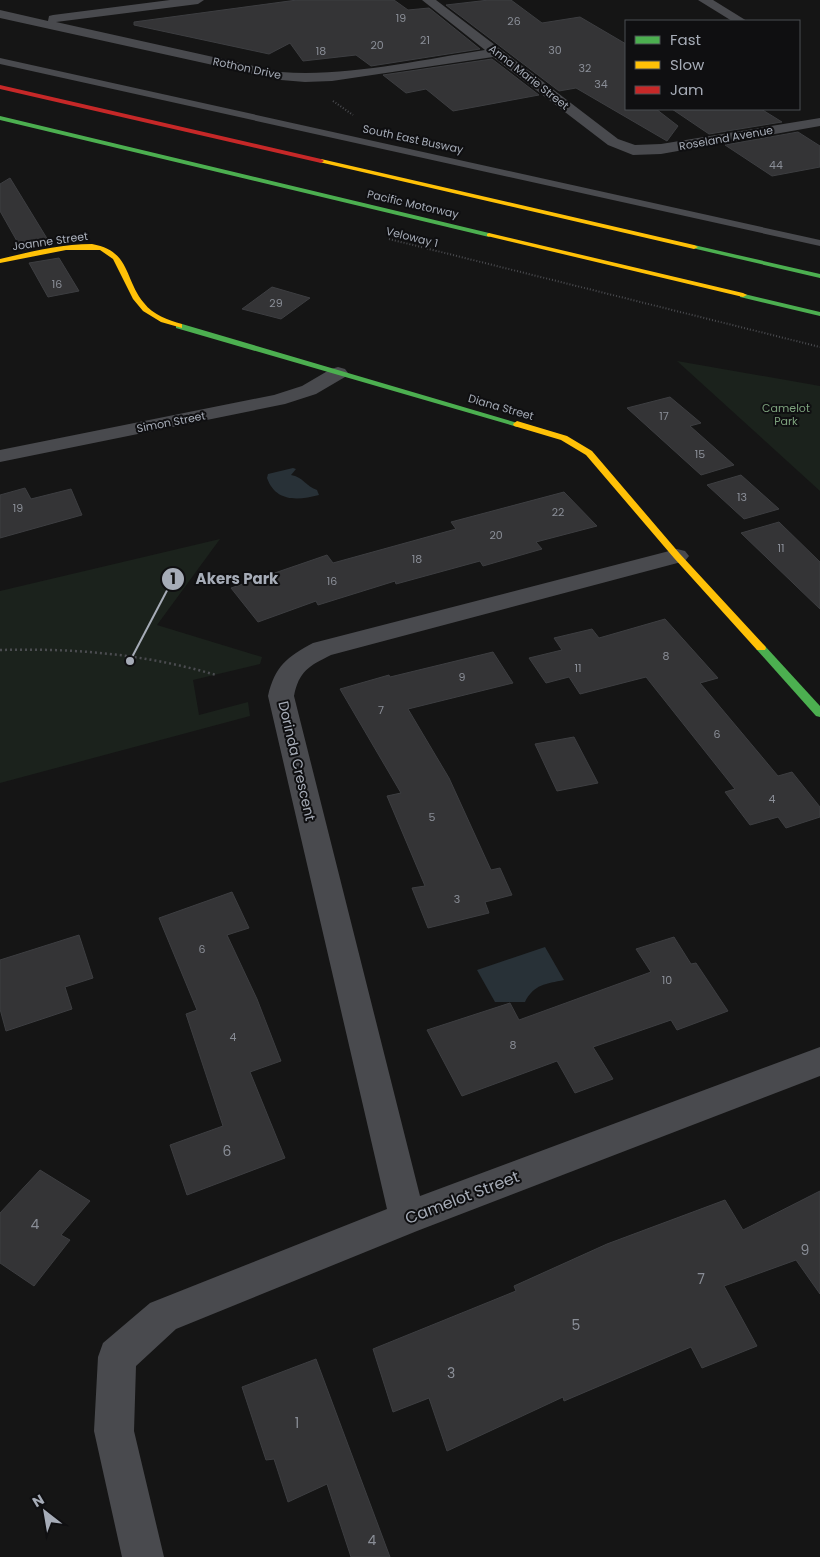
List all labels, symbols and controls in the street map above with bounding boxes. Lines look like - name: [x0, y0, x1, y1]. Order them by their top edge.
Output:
- house number: 19: [396, 10, 406, 26]
- house number: 26: [507, 13, 521, 29]
- legend: [625, 20, 800, 110]
- text: Fast: [670, 29, 701, 50]
- house number: 21: [420, 32, 430, 48]
- house number: 20: [370, 37, 384, 53]
- street label: Anna Marie Street: [486, 41, 572, 113]
- house number: 30: [548, 42, 562, 58]
- house number: 18: [316, 43, 326, 59]
- street label: Rothon Drive: [211, 53, 283, 83]
- text: Slow: [670, 54, 705, 75]
- house number: 32: [579, 60, 591, 76]
- house number: 34: [594, 76, 608, 92]
- text: Jam: [670, 79, 704, 100]
- street label: South East Busway: [361, 121, 466, 158]
- street label: Roseland Avenue: [678, 122, 774, 154]
- house number: 44: [769, 157, 783, 173]
- street label: Pacific Motorway: [366, 186, 461, 222]
- street label: Veloway 1: [384, 223, 440, 251]
- street label: Joanne Street: [11, 228, 89, 254]
- house number: 16: [52, 276, 62, 292]
- house number: 29: [269, 295, 283, 311]
- street label: Diana Street: [466, 390, 536, 424]
- park label: Camelot Park: [762, 400, 810, 429]
- street label: Simon Street: [135, 407, 207, 437]
- house number: 17: [659, 408, 669, 424]
- house number: 15: [695, 446, 705, 462]
- house number: 13: [737, 489, 747, 505]
- house number: 19: [13, 500, 23, 516]
- house number: 22: [552, 504, 564, 520]
- house number: 20: [489, 527, 503, 543]
- house number: 11: [777, 540, 785, 556]
- house number: 18: [412, 551, 422, 567]
- callout: Akers Park: [161, 564, 289, 594]
- text: 1: [170, 568, 176, 589]
- text: Akers Park: [196, 568, 279, 589]
- house number: 16: [327, 573, 337, 589]
- house number: 8: [663, 648, 670, 664]
- house number: 11: [574, 660, 582, 676]
- house number: 9: [459, 669, 466, 685]
- street label: Dorinda Crescent: [273, 699, 321, 823]
- house number: 7: [378, 702, 384, 718]
- house number: 6: [714, 726, 721, 742]
- house number: 4: [769, 791, 776, 807]
- house number: 5: [429, 809, 436, 825]
- house number: 3: [454, 891, 460, 907]
- house number: 6: [199, 941, 206, 957]
- house number: 10: [662, 972, 672, 988]
- house number: 4: [230, 1029, 237, 1045]
- house number: 8: [510, 1037, 517, 1053]
- house number: 6: [223, 1141, 232, 1161]
- street label: Camelot Street: [402, 1165, 523, 1230]
- house number: 4: [31, 1214, 40, 1234]
- house number: 9: [801, 1240, 809, 1260]
- house number: 7: [697, 1269, 705, 1289]
- house number: 5: [572, 1315, 580, 1335]
- house number: 3: [447, 1363, 455, 1383]
- house number: 1: [295, 1413, 299, 1433]
- north arrow: [20, 1487, 70, 1537]
- text: N: [29, 1490, 48, 1512]
- house number: 4: [368, 1530, 377, 1550]

